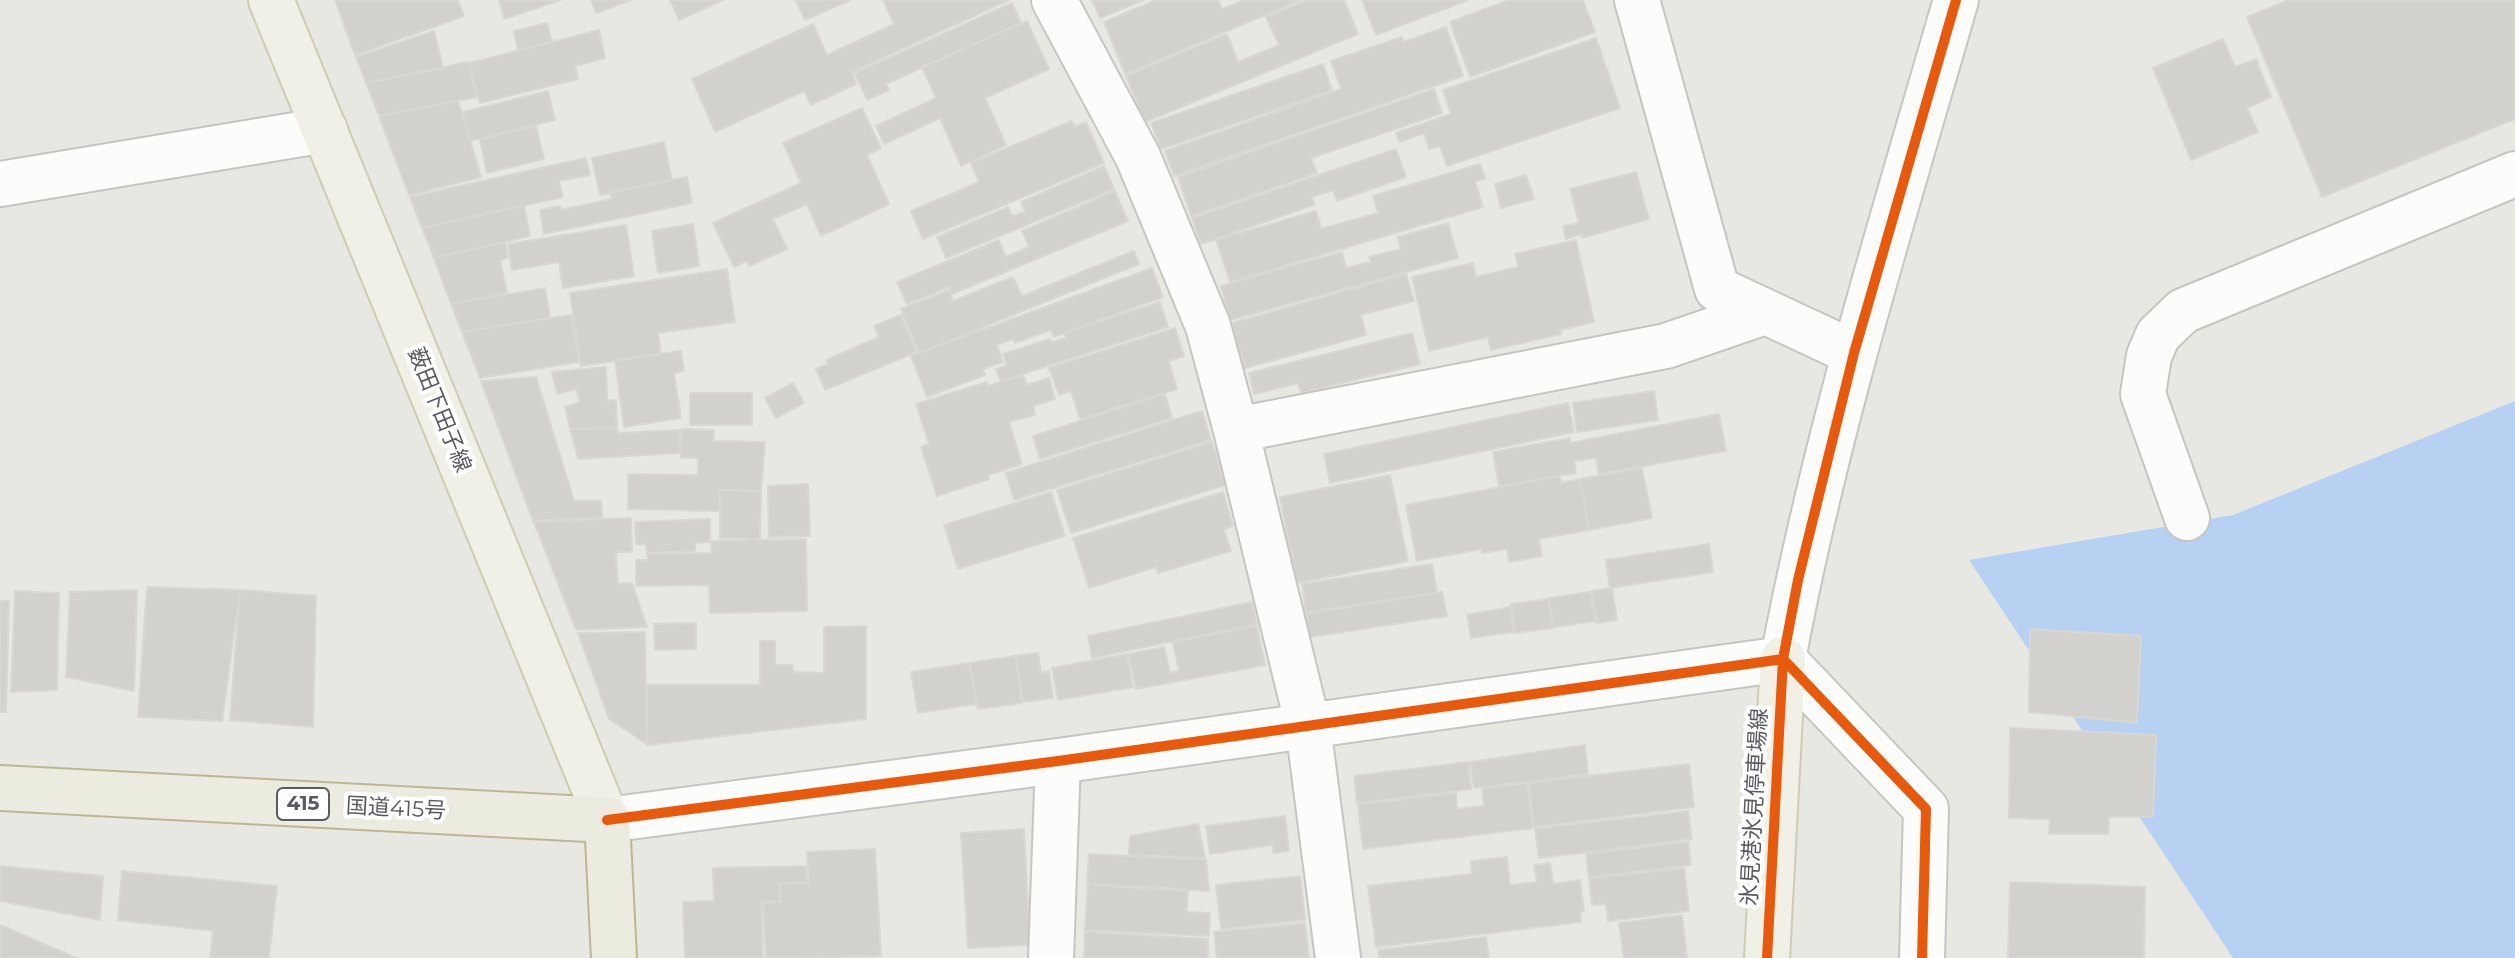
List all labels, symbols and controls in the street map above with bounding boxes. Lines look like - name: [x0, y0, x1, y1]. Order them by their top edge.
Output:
- street label: 薮田下田子線: [402, 344, 476, 476]
- street label: 氷見港氷見停車場線: [1737, 707, 1773, 907]
- road number: 415: [277, 788, 329, 820]
- street label: 国道415号: [345, 793, 447, 825]

